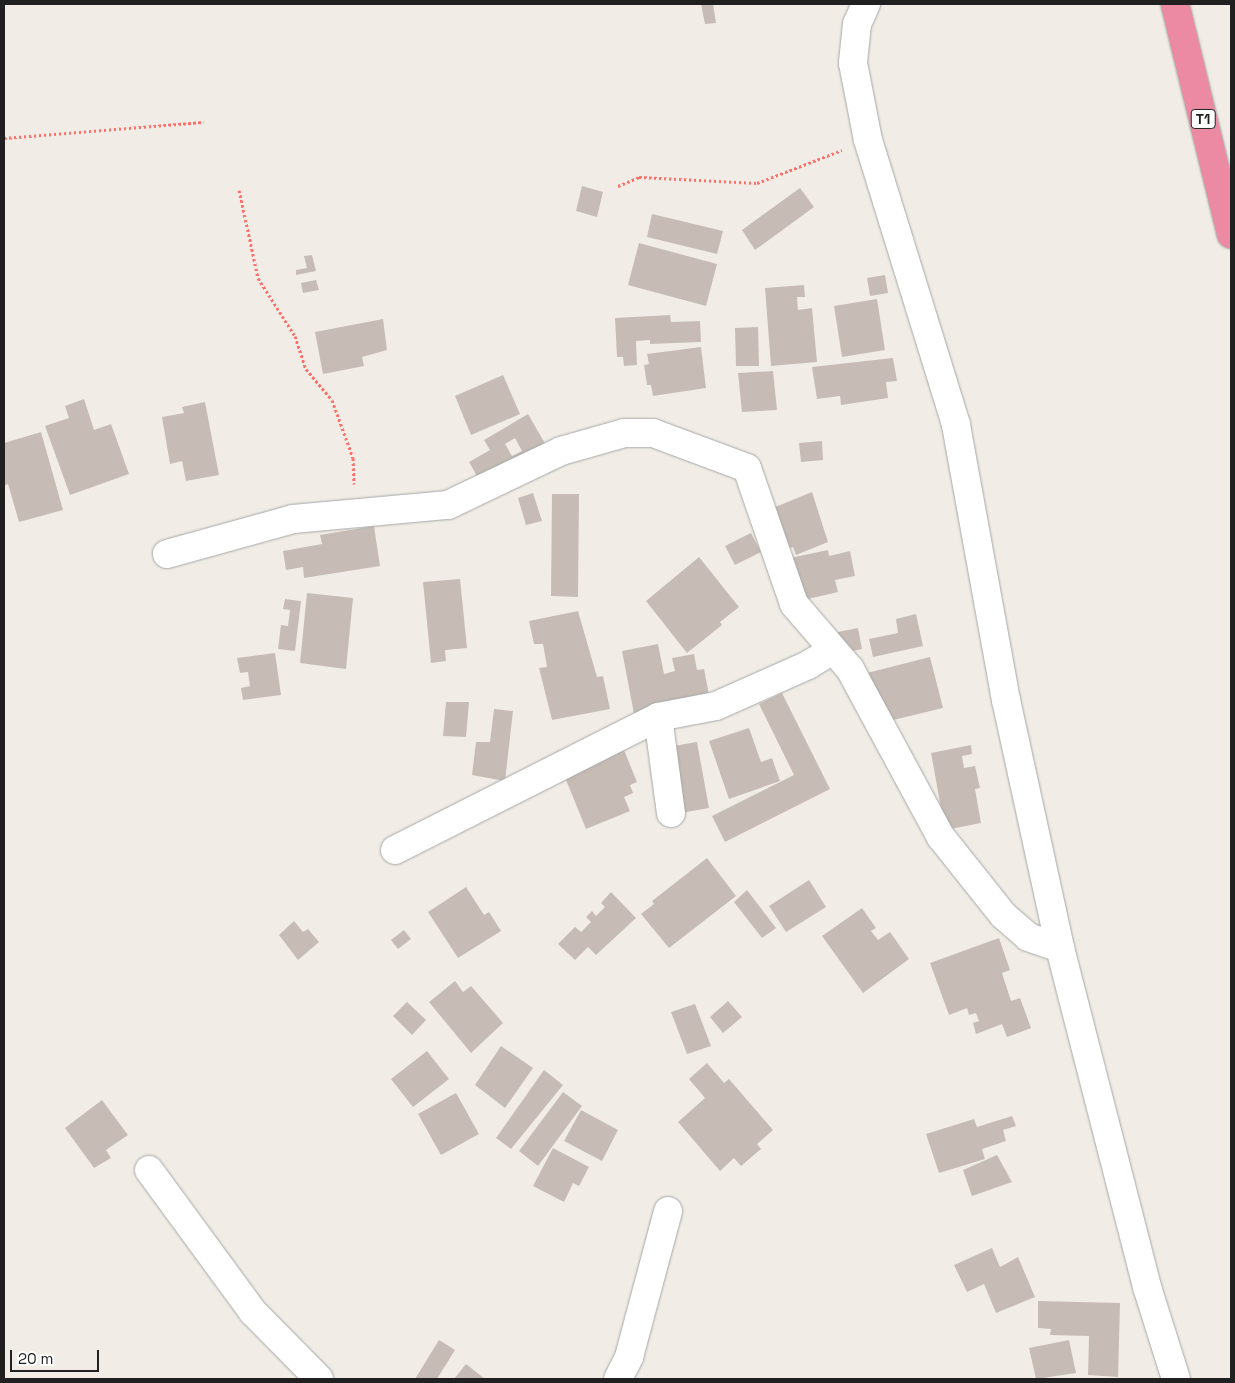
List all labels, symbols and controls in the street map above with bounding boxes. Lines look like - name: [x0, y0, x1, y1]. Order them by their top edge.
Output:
- road number: T1: [1190, 108, 1216, 130]
- scale bar: [12, 1340, 101, 1372]
- text: 20 m: [18, 1349, 53, 1368]

